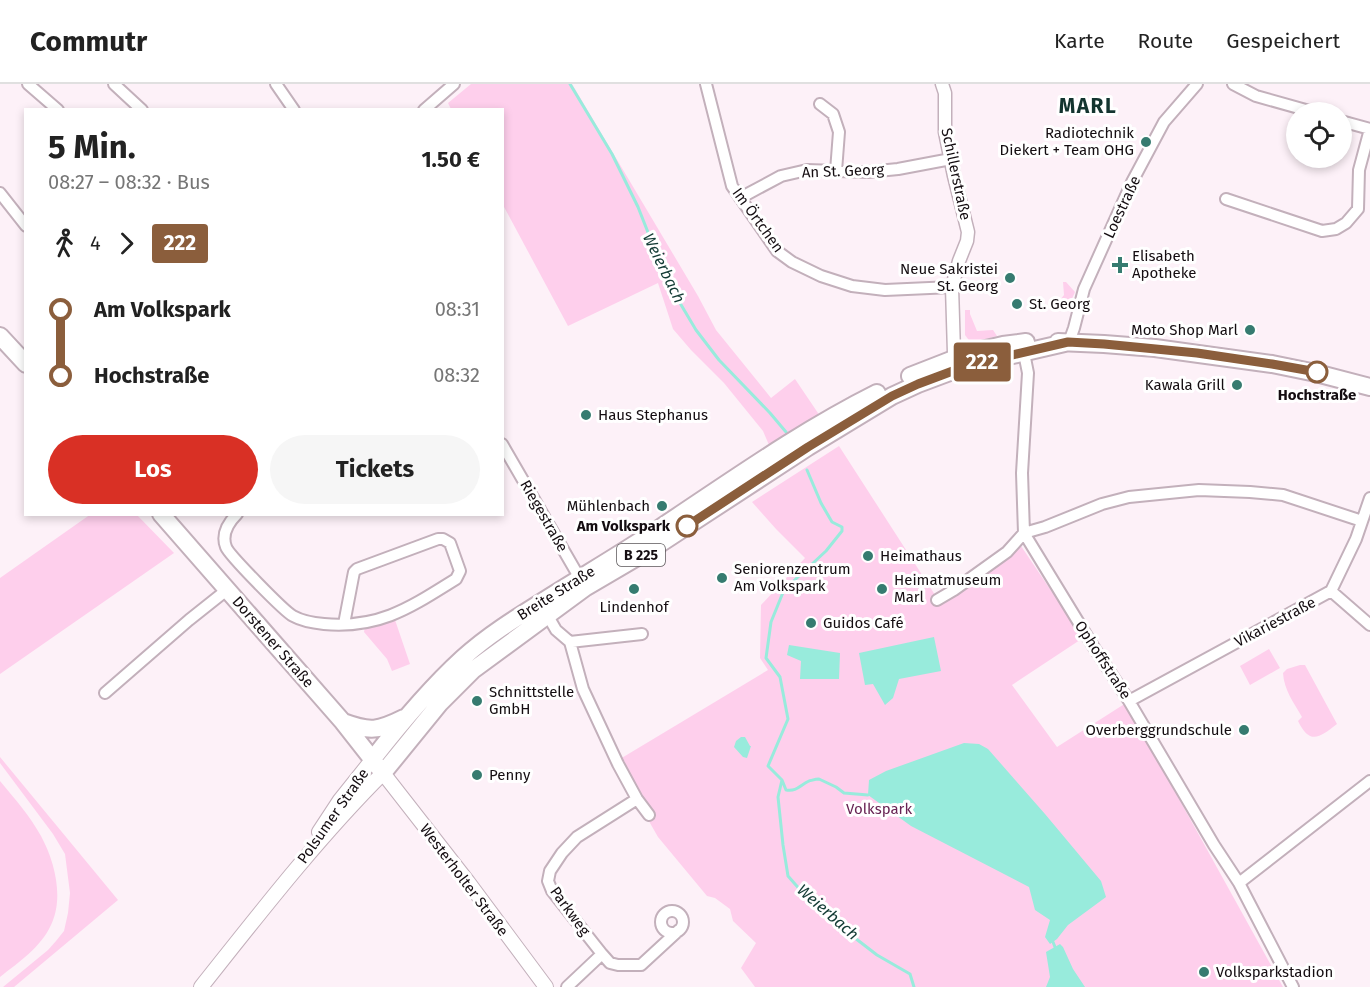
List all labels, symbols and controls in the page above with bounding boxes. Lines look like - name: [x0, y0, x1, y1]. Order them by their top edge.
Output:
- text: Commutr: [30, 25, 147, 58]
- text: Karte: [1054, 28, 1105, 54]
- text: Route: [1138, 28, 1193, 54]
- text: Gespeichert: [1226, 28, 1340, 54]
- district label: MARL: [1059, 93, 1117, 119]
- map controls: [1286, 102, 1352, 168]
- button: locate: [1286, 102, 1352, 168]
- place label: Radiotechnik Diekert + Team OHG: [1000, 124, 1134, 159]
- street label: Schillerstraße: [937, 126, 975, 222]
- text: 5 Min.: [48, 127, 136, 167]
- marker: Radiotechnik Diekert + Team OHG: [1139, 135, 1153, 149]
- text: 1.50 €: [421, 146, 480, 173]
- street label: An St. Georg: [802, 161, 885, 181]
- text: 08:27 – 08:32 · Bus: [48, 170, 210, 194]
- street label: Loestraße: [1100, 173, 1144, 241]
- street label: Im Örtchen: [729, 184, 787, 256]
- icon: walk: [48, 227, 81, 260]
- icon: forward: [110, 227, 143, 260]
- text: 222: [164, 230, 196, 256]
- water label: Weierbach: [639, 230, 689, 306]
- text: 4: [90, 231, 101, 255]
- place label: Elisabeth Apotheke: [1132, 247, 1196, 282]
- marker: Elisabeth Apotheke: [1113, 258, 1127, 272]
- place label: Neue Sakristei St. Georg: [900, 260, 998, 295]
- marker: Neue Sakristei St. Georg: [1003, 271, 1017, 285]
- place label: St. Georg: [1029, 295, 1090, 313]
- text: Am Volkspark: [94, 296, 231, 323]
- text: 08:31: [435, 297, 480, 321]
- marker: St. Georg: [1010, 297, 1024, 311]
- place label: Moto Shop Marl: [1131, 321, 1239, 339]
- marker: Moto Shop Marl: [1243, 323, 1257, 337]
- line badge: 222: [948, 342, 1016, 382]
- text: 222: [966, 349, 998, 375]
- marker: Hochstraße: [1306, 361, 1328, 383]
- text: Hochstraße: [94, 362, 209, 389]
- text: 08:32: [433, 363, 480, 387]
- place label: Kawala Grill: [1145, 376, 1226, 394]
- marker: Kawala Grill: [1230, 378, 1244, 392]
- place label: Hochstraße: [1278, 386, 1356, 404]
- place label: Haus Stephanus: [598, 406, 708, 424]
- marker: Haus Stephanus: [579, 408, 593, 422]
- button: Los: [48, 435, 258, 504]
- button: Tickets: [270, 435, 480, 504]
- street label: Riegestraße: [516, 477, 572, 555]
- place label: Mühlenbach: [567, 497, 650, 515]
- marker: Mühlenbach: [655, 499, 669, 513]
- marker: Am Volkspark: [676, 515, 698, 537]
- place label: Am Volkspark: [576, 517, 671, 535]
- road number: B 225: [617, 544, 665, 566]
- place label: Heimathaus: [880, 547, 962, 565]
- marker: Heimathaus: [861, 549, 875, 563]
- place label: Seniorenzentrum Am Volkspark: [734, 560, 851, 595]
- street label: Breite Straße: [514, 562, 598, 624]
- marker: Seniorenzentrum Am Volkspark: [715, 571, 729, 585]
- place label: Heimatmuseum Marl: [894, 571, 1001, 606]
- marker: Lindenhof: [627, 582, 641, 596]
- marker: Heimatmuseum Marl: [875, 582, 889, 596]
- street label: Dorstener Straße: [228, 593, 318, 691]
- street label: Vikariestraße: [1231, 593, 1319, 651]
- place label: Lindenhof: [599, 598, 669, 616]
- place label: Guidos Café: [823, 614, 904, 632]
- marker: Guidos Café: [804, 616, 818, 630]
- street label: Ophoffstraße: [1071, 617, 1135, 703]
- place label: Schnittstelle GmbH: [489, 683, 574, 718]
- marker: Schnittstelle GmbH: [470, 694, 484, 708]
- place label: Overberggrundschule: [1086, 721, 1232, 739]
- marker: Overberggrundschule: [1237, 723, 1251, 737]
- street label: Polsumer Straße: [293, 765, 373, 867]
- place label: Penny: [489, 766, 531, 784]
- marker: Penny: [470, 768, 484, 782]
- park label: Volkspark: [846, 800, 912, 818]
- street label: Westerholter Straße: [416, 820, 512, 940]
- water label: Weierbach: [793, 880, 863, 944]
- street label: Parkweg: [546, 883, 594, 939]
- place label: Volksparkstadion: [1216, 963, 1333, 981]
- marker: Volksparkstadion: [1197, 965, 1211, 979]

